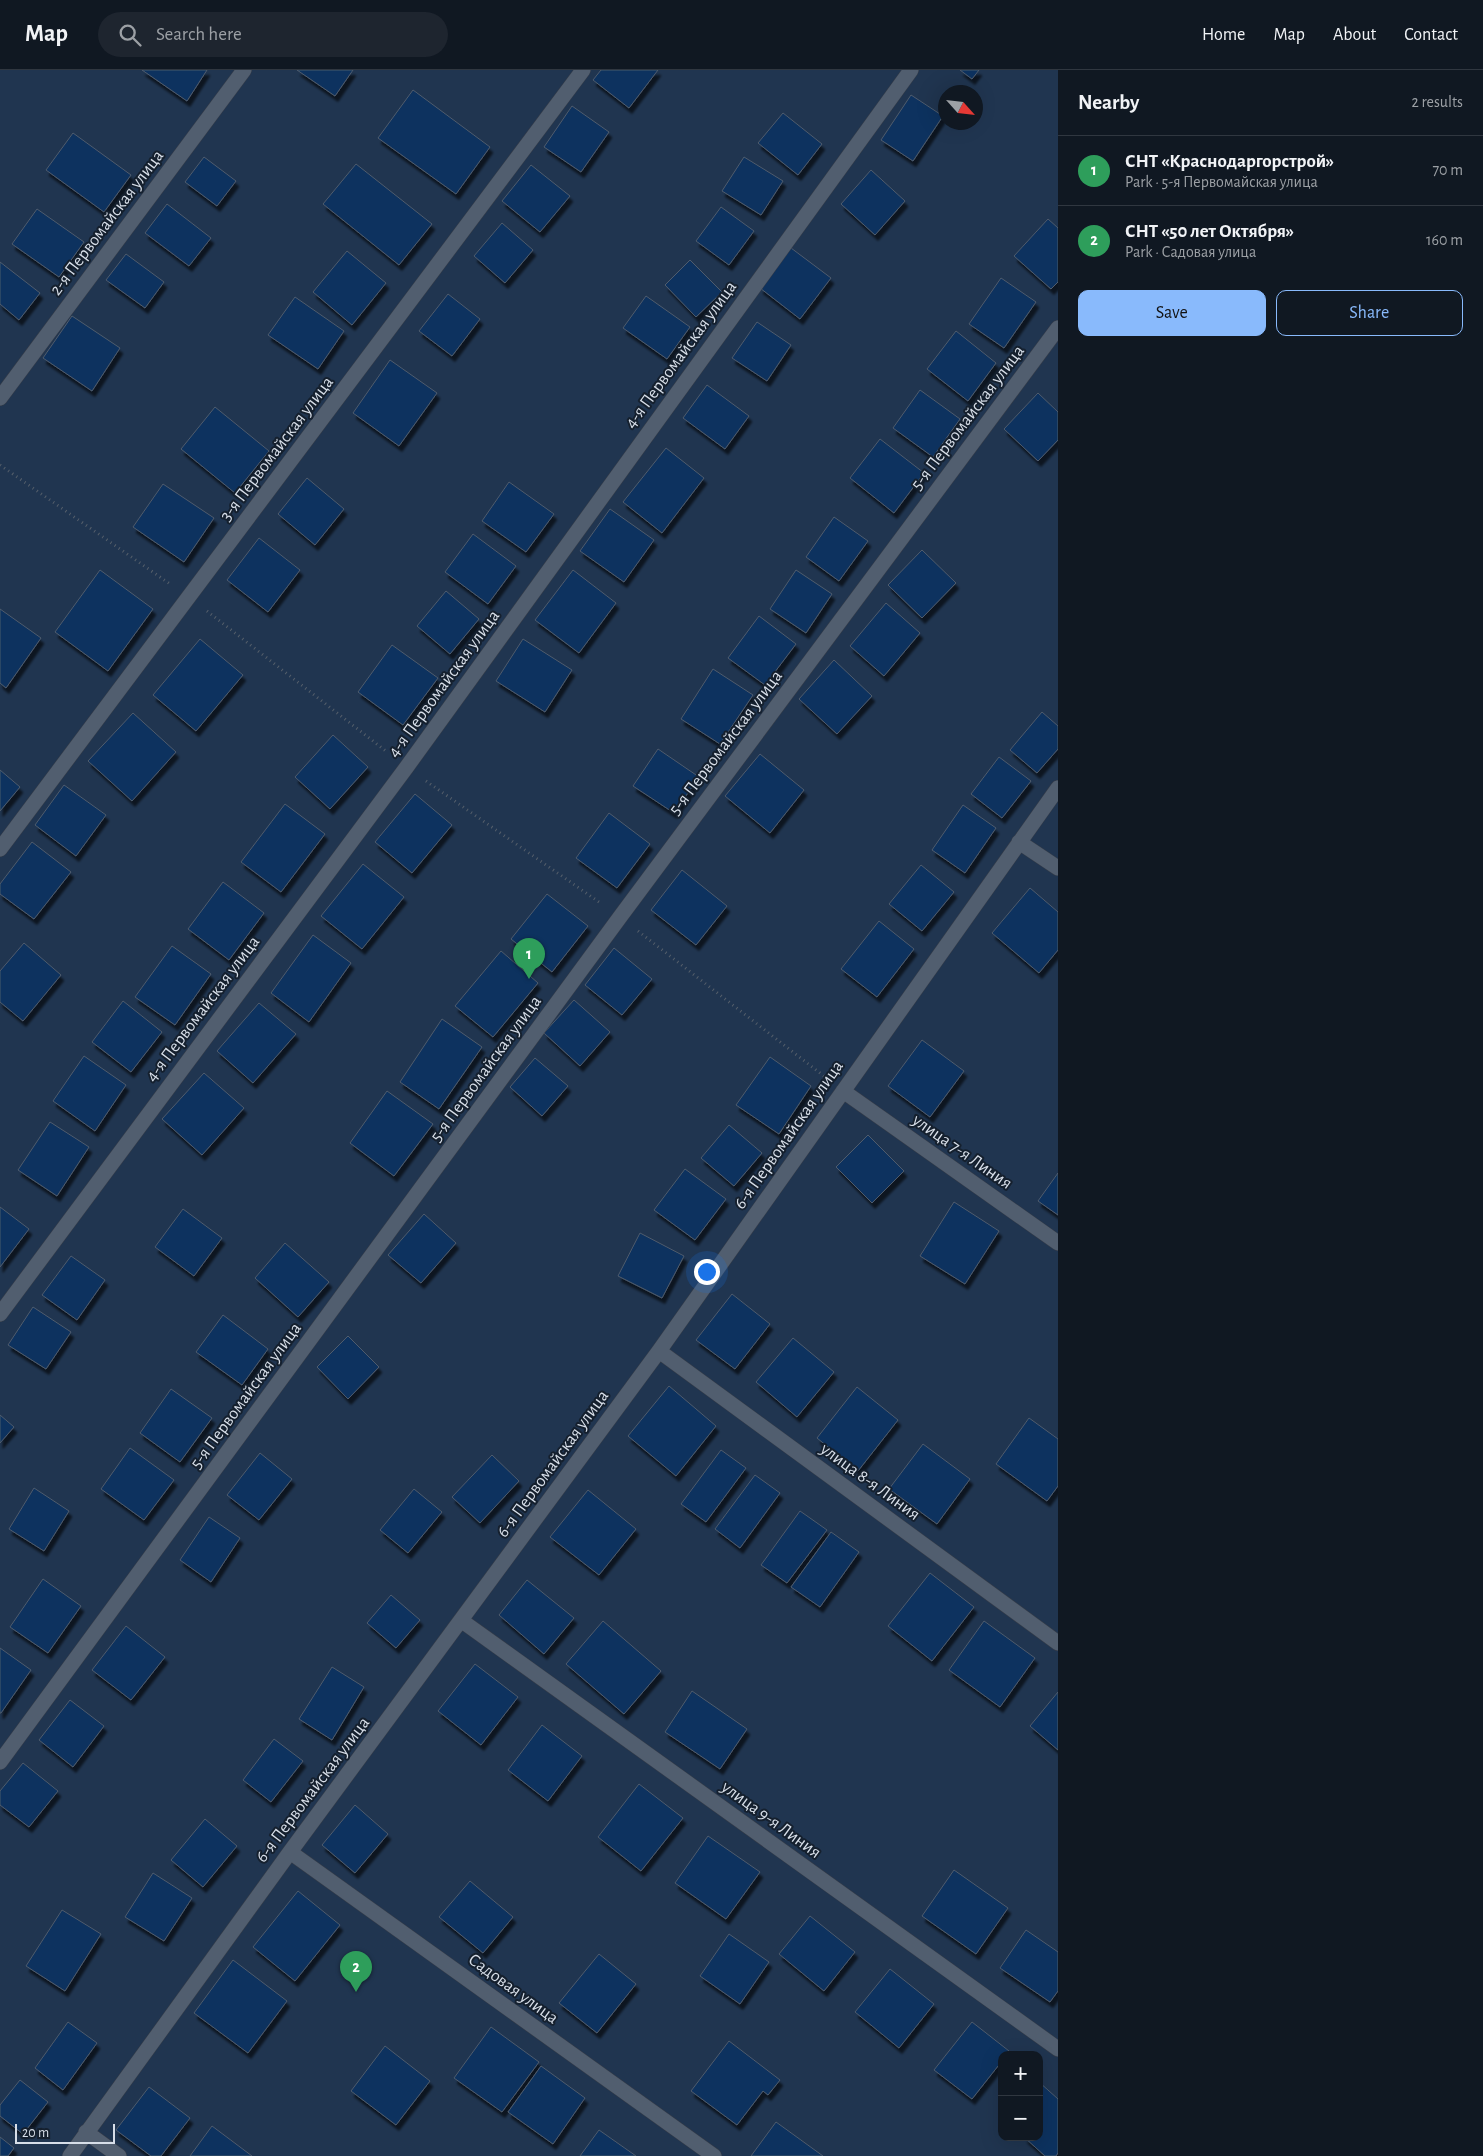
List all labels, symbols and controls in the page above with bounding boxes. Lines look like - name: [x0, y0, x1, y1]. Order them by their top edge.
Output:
- search box: [98, 12, 448, 57]
- icon: search: [116, 21, 144, 49]
- text: Map: [25, 22, 68, 46]
- text: Search here: [156, 25, 242, 44]
- text: Home: [1202, 26, 1245, 44]
- text: Map: [1273, 26, 1305, 44]
- text: About: [1333, 26, 1376, 44]
- text: Contact: [1404, 26, 1458, 44]
- north arrow: [938, 85, 983, 130]
- text: Nearby: [1078, 92, 1139, 113]
- text: 2 results: [1411, 94, 1463, 110]
- street label: 2-я Первомайская улица: [47, 147, 167, 299]
- text: СНТ «Краснодаргорстрой»: [1125, 152, 1334, 171]
- text: 1: [1091, 162, 1097, 178]
- text: 70 m: [1432, 162, 1463, 178]
- text: Park · 5-я Первомайская улица: [1125, 174, 1318, 190]
- text: СНТ «50 лет Октября»: [1125, 222, 1294, 241]
- text: 2: [1090, 232, 1098, 248]
- text: 160 m: [1426, 232, 1463, 248]
- text: Park · Садовая улица: [1125, 244, 1256, 260]
- street label: 4-я Первомайская улица: [622, 278, 740, 432]
- button: Save: [1078, 290, 1266, 336]
- button: Share: [1276, 290, 1463, 336]
- street label: 5-я Первомайская улица: [908, 342, 1028, 494]
- street label: 3-я Первомайская улица: [217, 373, 337, 525]
- street label: 4-я Первомайская улица: [385, 607, 503, 761]
- street label: 5-я Первомайская улица: [666, 667, 786, 819]
- street label: 4-я Первомайская улица: [143, 933, 263, 1085]
- pin: 1: [513, 938, 545, 979]
- street label: 5-я Первомайская улица: [427, 993, 545, 1145]
- street label: 6-я Первомайская улица: [731, 1057, 847, 1213]
- street label: улица 7-я Линия: [908, 1110, 1015, 1193]
- your location: [694, 1259, 720, 1285]
- street label: 5-я Первомайская улица: [187, 1320, 305, 1472]
- street label: 6-я Первомайская улица: [494, 1387, 612, 1541]
- street label: улица 8-я Линия: [816, 1439, 923, 1524]
- street label: 6-я Первомайская улица: [253, 1714, 373, 1866]
- street label: улица 9-я Линия: [717, 1777, 824, 1862]
- street label: Садовая улица: [465, 1950, 561, 2028]
- pin: 2: [340, 1951, 372, 1992]
- map controls: [998, 2051, 1043, 2141]
- button: +: [998, 2051, 1043, 2096]
- button: −: [998, 2096, 1043, 2141]
- scale bar: [15, 2121, 115, 2144]
- text: 20 m: [22, 2126, 49, 2140]

